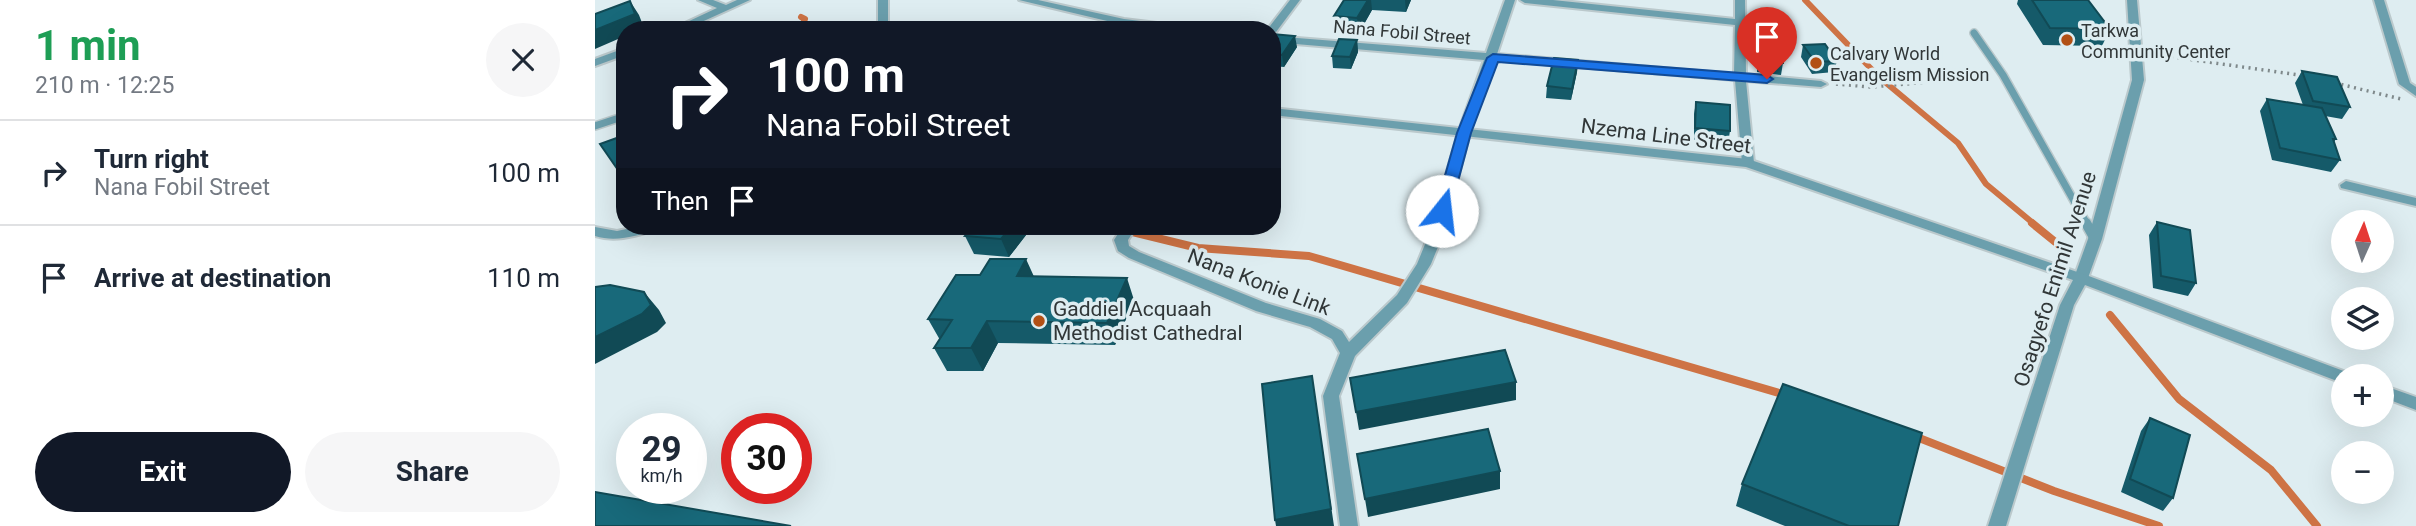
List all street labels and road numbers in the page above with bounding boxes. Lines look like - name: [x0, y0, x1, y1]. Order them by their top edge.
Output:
- street label: Nana Fobil Street: [1333, 16, 1472, 48]
- street label: Nzema Line Street: [1580, 114, 1753, 158]
- street label: Osagyefo Enimil Avenue: [2009, 168, 2101, 390]
- street label: Nana Konie Link: [1184, 244, 1334, 320]

